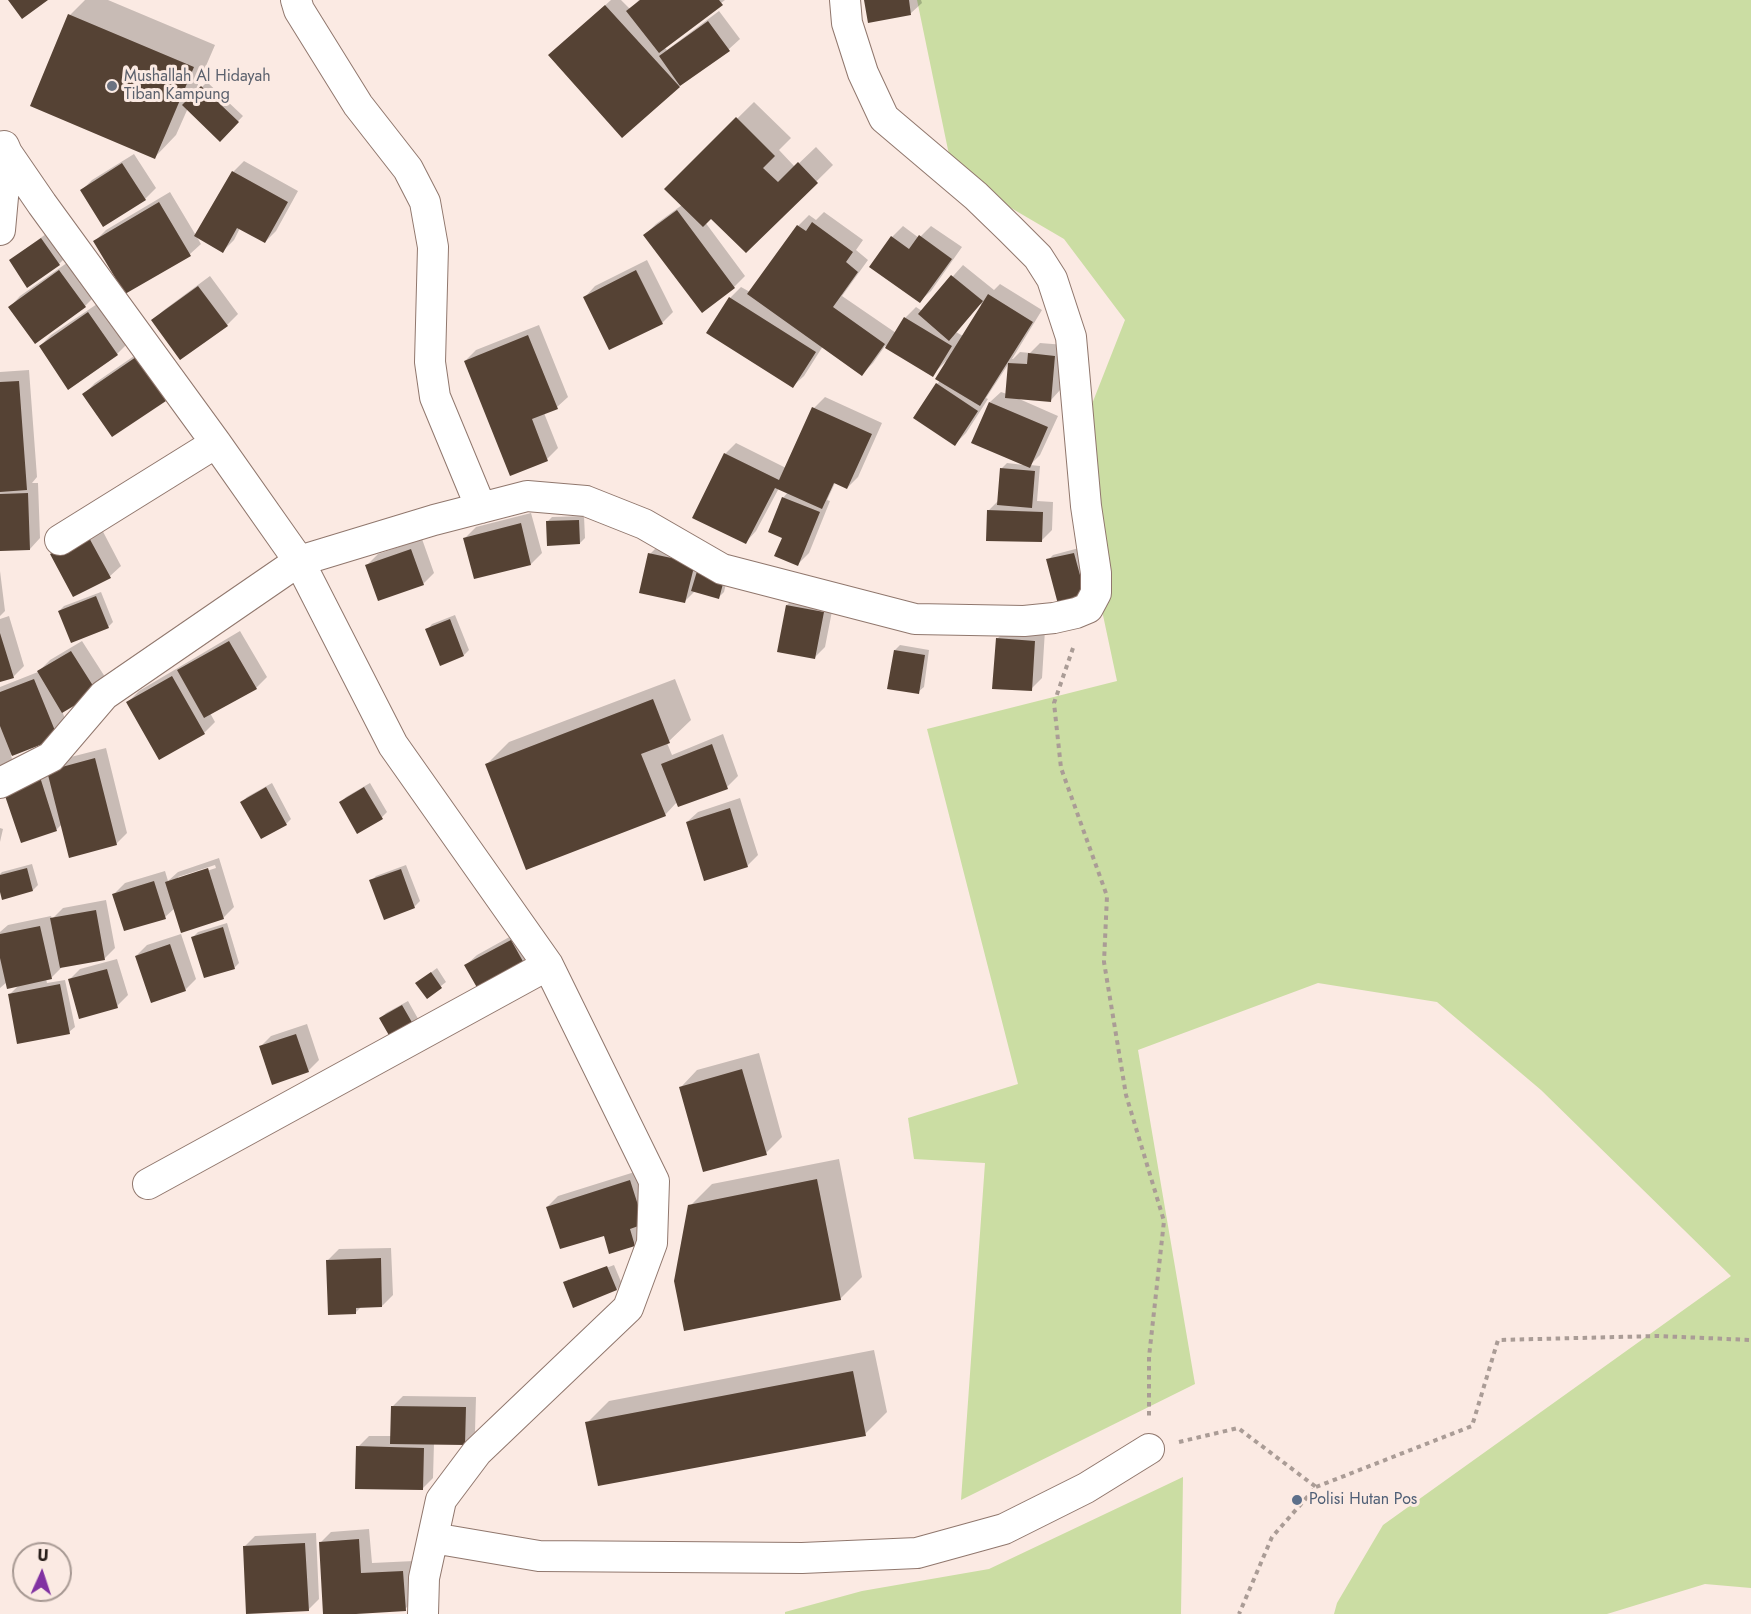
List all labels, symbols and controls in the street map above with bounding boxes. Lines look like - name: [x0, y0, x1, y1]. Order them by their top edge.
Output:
- place label: Mushallah Al Hidayah Tiban Kampung: [124, 67, 271, 105]
- marker: Mushallah Al Hidayah Tiban Kampung: [105, 79, 119, 93]
- place label: Polisi Hutan Pos: [1309, 1490, 1417, 1510]
- marker: Polisi Hutan Pos: [1290, 1493, 1304, 1507]
- north arrow: [12, 1542, 72, 1602]
- text: U: [37, 1544, 49, 1567]

